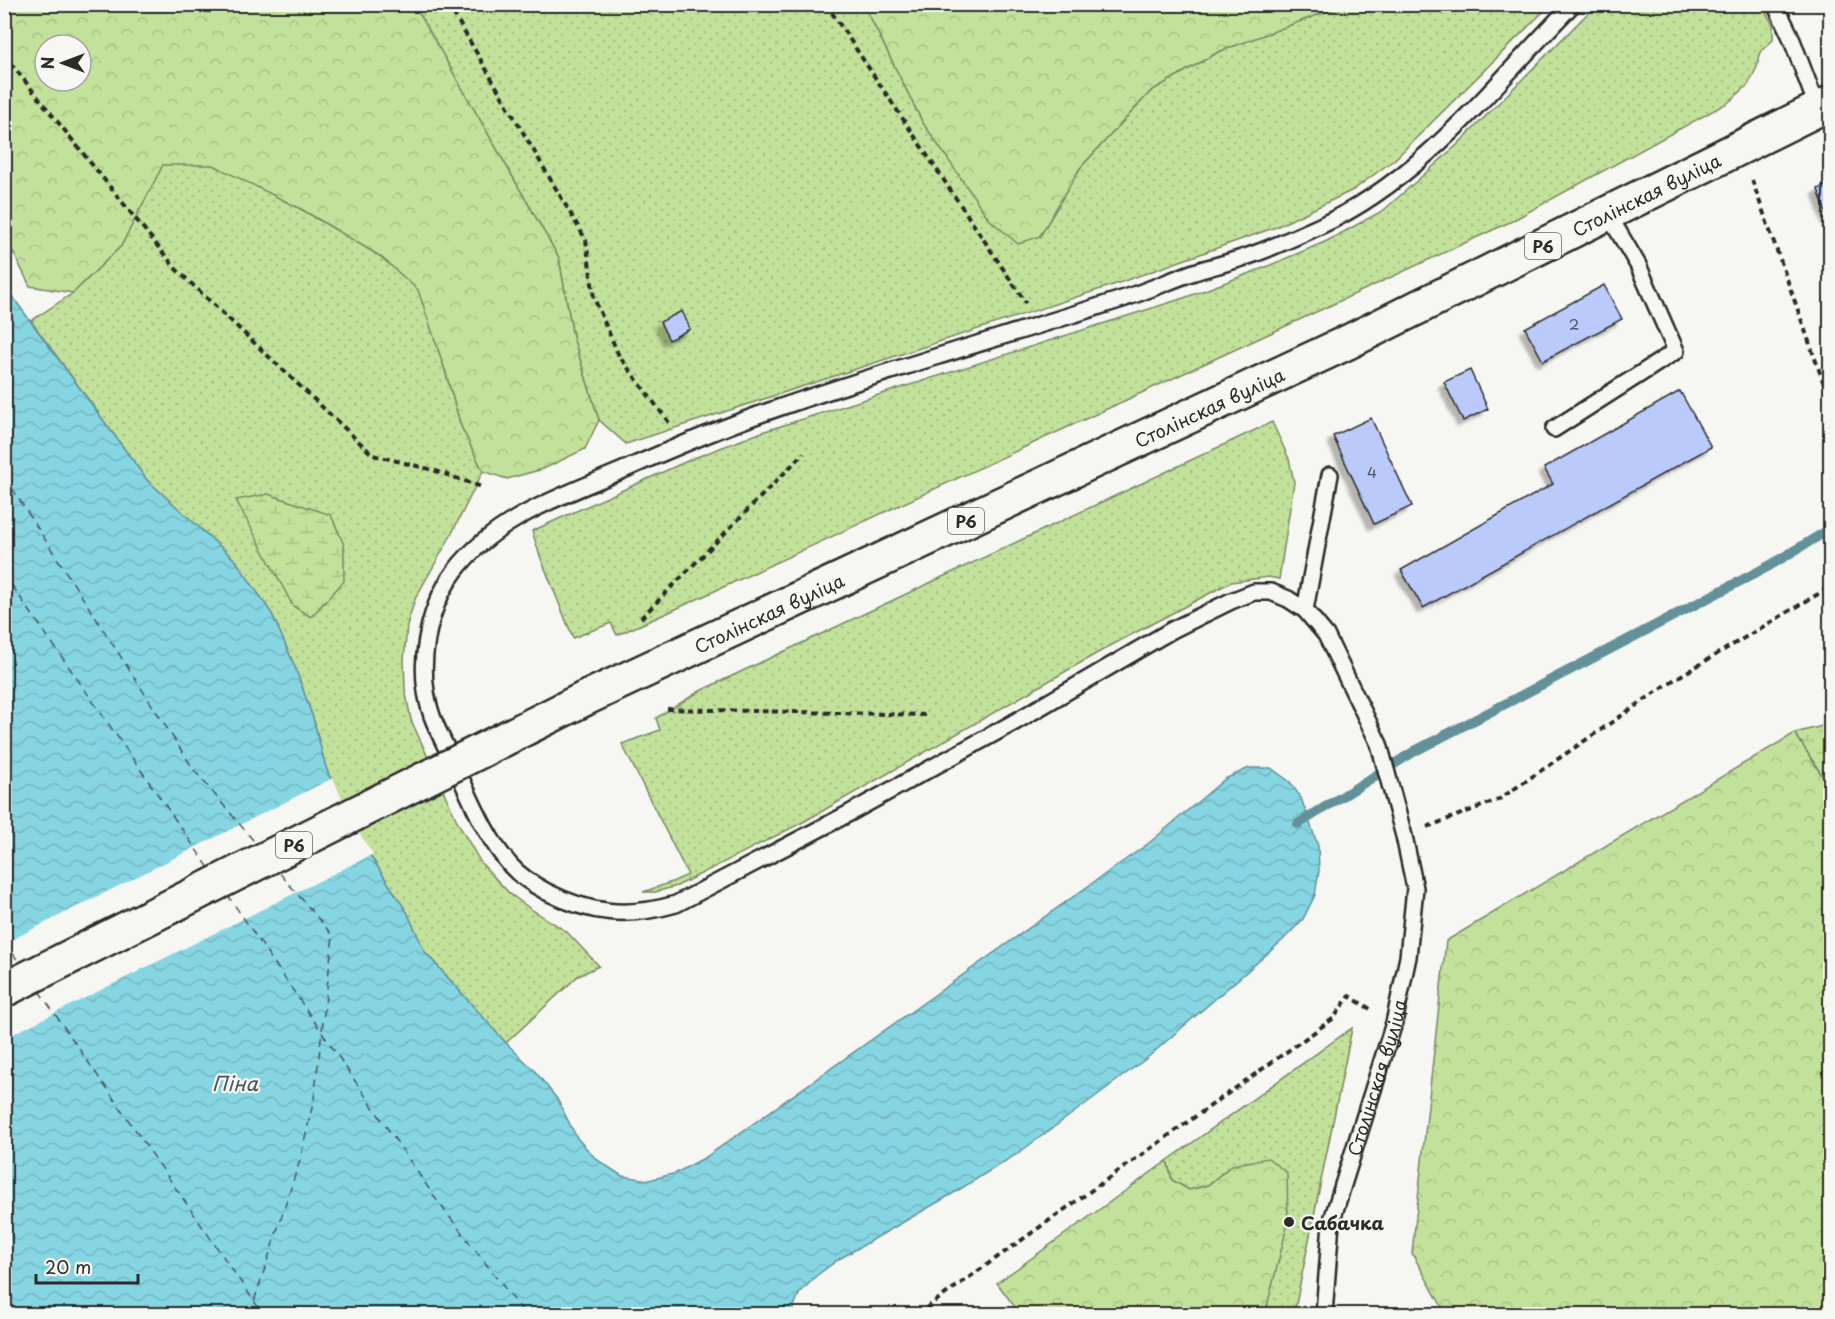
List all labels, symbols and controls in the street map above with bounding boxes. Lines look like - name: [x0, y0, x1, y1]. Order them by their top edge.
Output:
- north arrow: [33, 33, 93, 93]
- text: N: [35, 57, 59, 69]
- street label: Столінская вуліца: [1567, 146, 1725, 242]
- road number: Р6: [1525, 233, 1561, 259]
- house number: 2: [1569, 312, 1579, 335]
- street label: Столінская вуліца: [1130, 360, 1289, 454]
- house number: 4: [1367, 460, 1377, 483]
- road number: Р6: [948, 508, 984, 534]
- street label: Столінская вуліца: [689, 566, 848, 659]
- road number: Р6: [276, 832, 312, 858]
- street label: Столінская вуліца: [1340, 996, 1412, 1159]
- water label: Піна: [212, 1068, 259, 1098]
- place label: Сабачка: [1301, 1209, 1384, 1236]
- marker: Сабачка: [1282, 1215, 1296, 1229]
- scale bar: [36, 1247, 138, 1285]
- text: 20 m: [45, 1253, 91, 1280]

